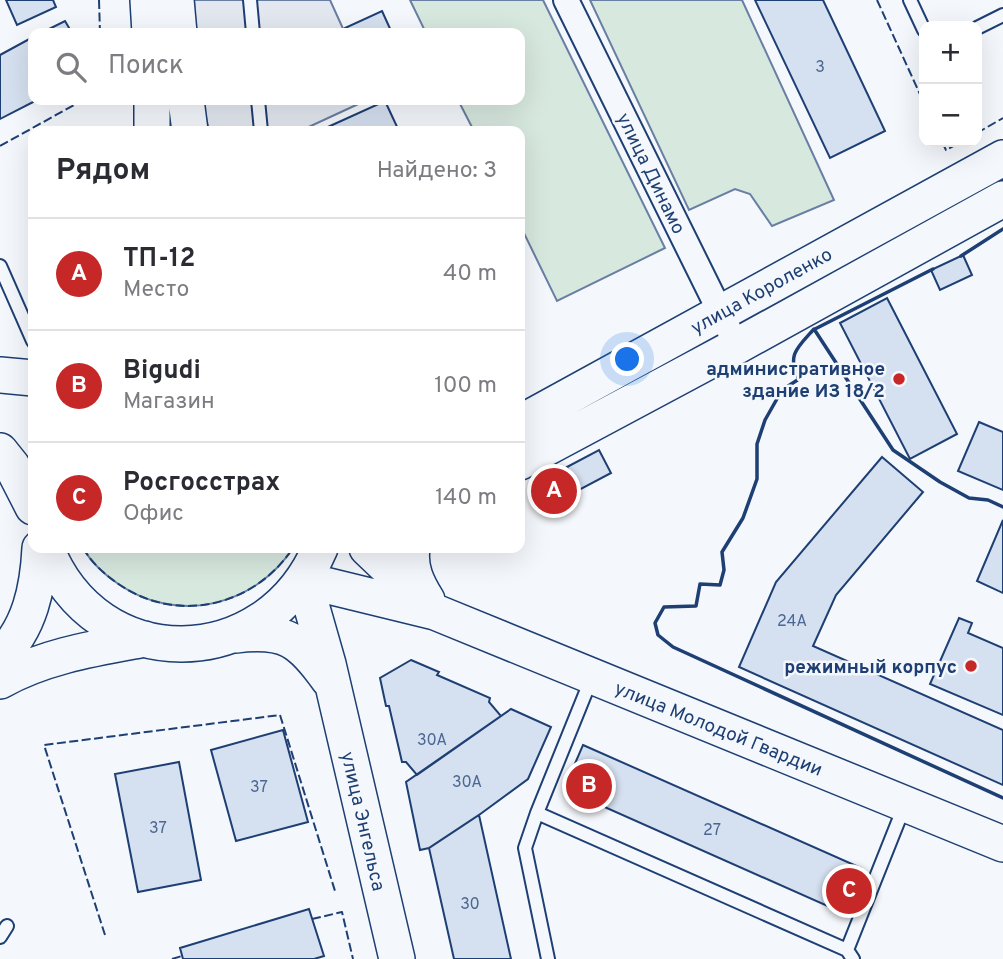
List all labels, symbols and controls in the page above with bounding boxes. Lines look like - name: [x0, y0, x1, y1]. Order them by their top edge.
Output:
- map controls: [919, 21, 982, 147]
- button: +: [919, 21, 982, 84]
- search box: [28, 28, 525, 105]
- icon: search: [52, 48, 90, 86]
- text: Поиск: [108, 50, 184, 83]
- house number: 3: [815, 58, 825, 78]
- button: −: [919, 84, 982, 147]
- street label: улица Динамо: [611, 109, 690, 238]
- text: Рядом: [56, 153, 150, 190]
- text: Найдено: 3: [377, 157, 497, 186]
- text: ТП-12: [123, 243, 195, 276]
- street label: улица Короленко: [687, 243, 837, 341]
- text: A: [71, 260, 87, 289]
- text: 40 m: [443, 260, 497, 289]
- text: Место: [123, 276, 189, 305]
- your location: [610, 342, 644, 376]
- text: Bigudi: [123, 355, 201, 388]
- place label: административное здание ИЗ 18/2: [706, 358, 885, 404]
- marker: административное здание ИЗ 18/2: [891, 371, 907, 387]
- text: B: [71, 372, 87, 401]
- text: 100 m: [434, 372, 497, 401]
- text: Магазин: [123, 388, 215, 417]
- pin: A: [531, 465, 577, 517]
- text: Росгосстрах: [123, 467, 280, 500]
- text: C: [72, 484, 86, 513]
- text: 140 m: [435, 484, 497, 513]
- text: Офис: [123, 500, 184, 529]
- house number: 24А: [777, 612, 807, 632]
- place label: режимный корпус: [784, 656, 957, 680]
- marker: режимный корпус: [963, 658, 979, 674]
- street label: улица Молодой Гвардии: [611, 677, 826, 783]
- house number: 30А: [417, 731, 447, 751]
- street label: улица Энгельса: [334, 749, 390, 894]
- pin: B: [566, 760, 612, 812]
- house number: 30А: [452, 773, 482, 793]
- house number: 37: [250, 778, 268, 798]
- house number: 37: [149, 819, 167, 839]
- house number: 27: [703, 821, 721, 841]
- pin: C: [826, 865, 872, 917]
- house number: 30: [460, 895, 480, 915]

